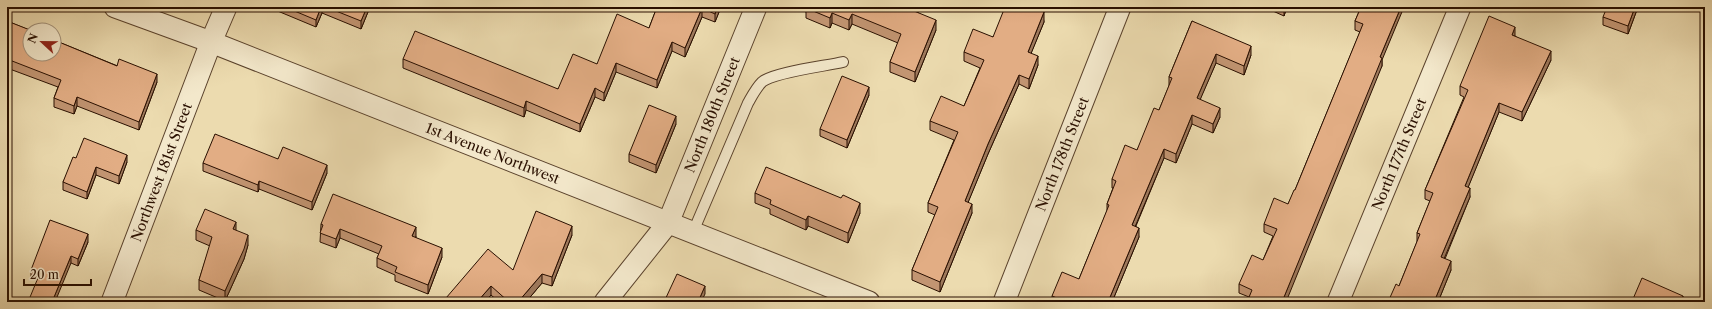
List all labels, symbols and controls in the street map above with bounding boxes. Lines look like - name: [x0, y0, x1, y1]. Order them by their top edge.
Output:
- north arrow: [22, 22, 62, 62]
- text: N: [24, 31, 41, 45]
- street label: North 180th Street: [681, 54, 744, 175]
- street label: North 178th Street: [1032, 94, 1093, 214]
- street label: North 177th Street: [1368, 95, 1430, 213]
- street label: Northwest 181st Street: [127, 100, 196, 244]
- street label: 1st Avenue Northwest: [423, 119, 562, 188]
- scale bar: [24, 261, 91, 287]
- text: 20 m: [30, 267, 59, 282]

